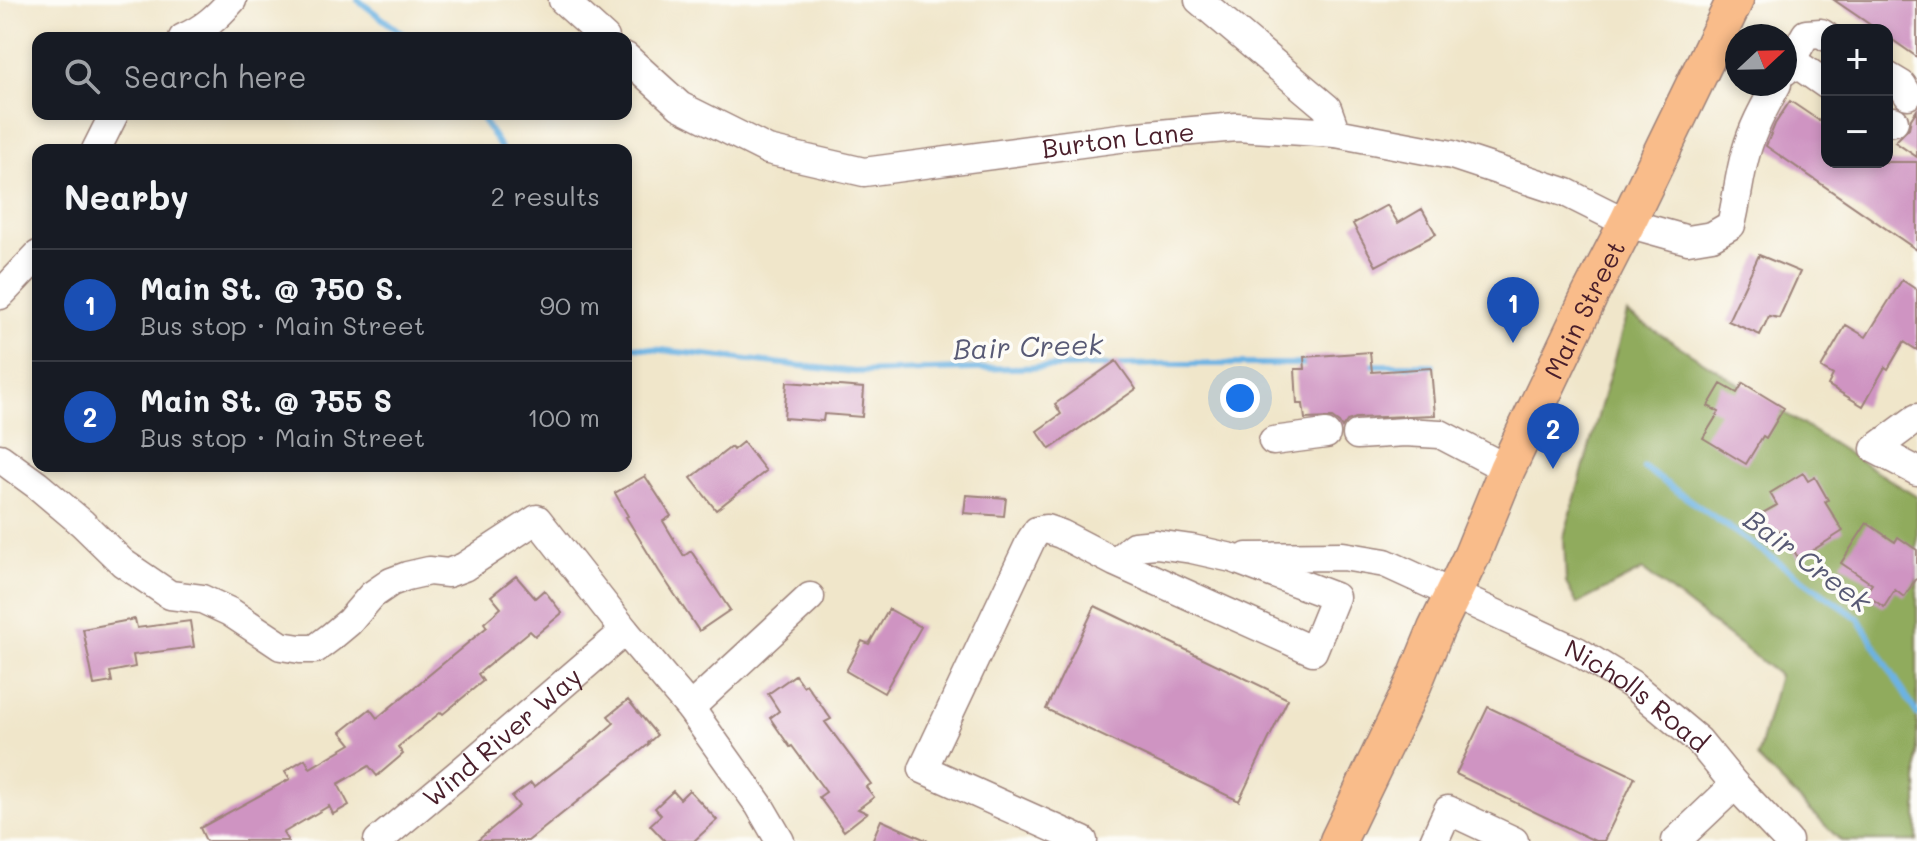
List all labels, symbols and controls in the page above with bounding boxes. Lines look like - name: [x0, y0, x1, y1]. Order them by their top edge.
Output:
- north arrow: [1725, 24, 1797, 96]
- map controls: [1821, 24, 1893, 168]
- button: +: [1821, 24, 1893, 96]
- search box: [32, 32, 632, 120]
- icon: search: [60, 54, 104, 98]
- text: Search here: [124, 56, 307, 96]
- button: −: [1821, 96, 1893, 168]
- street label: Burton Lane: [1040, 114, 1196, 165]
- text: Nearby: [64, 174, 189, 219]
- text: 2 results: [491, 179, 600, 213]
- street label: Main Street: [1536, 234, 1632, 384]
- text: Main St. @ 750 S.: [140, 268, 403, 308]
- pin: 1: [1487, 277, 1539, 343]
- text: 1: [84, 288, 96, 322]
- text: 90 m: [540, 288, 600, 322]
- text: Bus stop · Main Street: [140, 308, 425, 342]
- water label: Bair Creek: [952, 325, 1105, 367]
- your location: [1220, 378, 1260, 418]
- text: Main St. @ 755 S: [140, 380, 392, 420]
- text: 2: [83, 400, 97, 434]
- text: 100 m: [527, 400, 600, 434]
- pin: 2: [1527, 403, 1579, 469]
- text: Bus stop · Main Street: [140, 420, 425, 454]
- water label: Bair Creek: [1737, 500, 1880, 620]
- street label: Nicholls Road: [1559, 631, 1716, 759]
- street label: Wind River Way: [415, 659, 588, 814]

